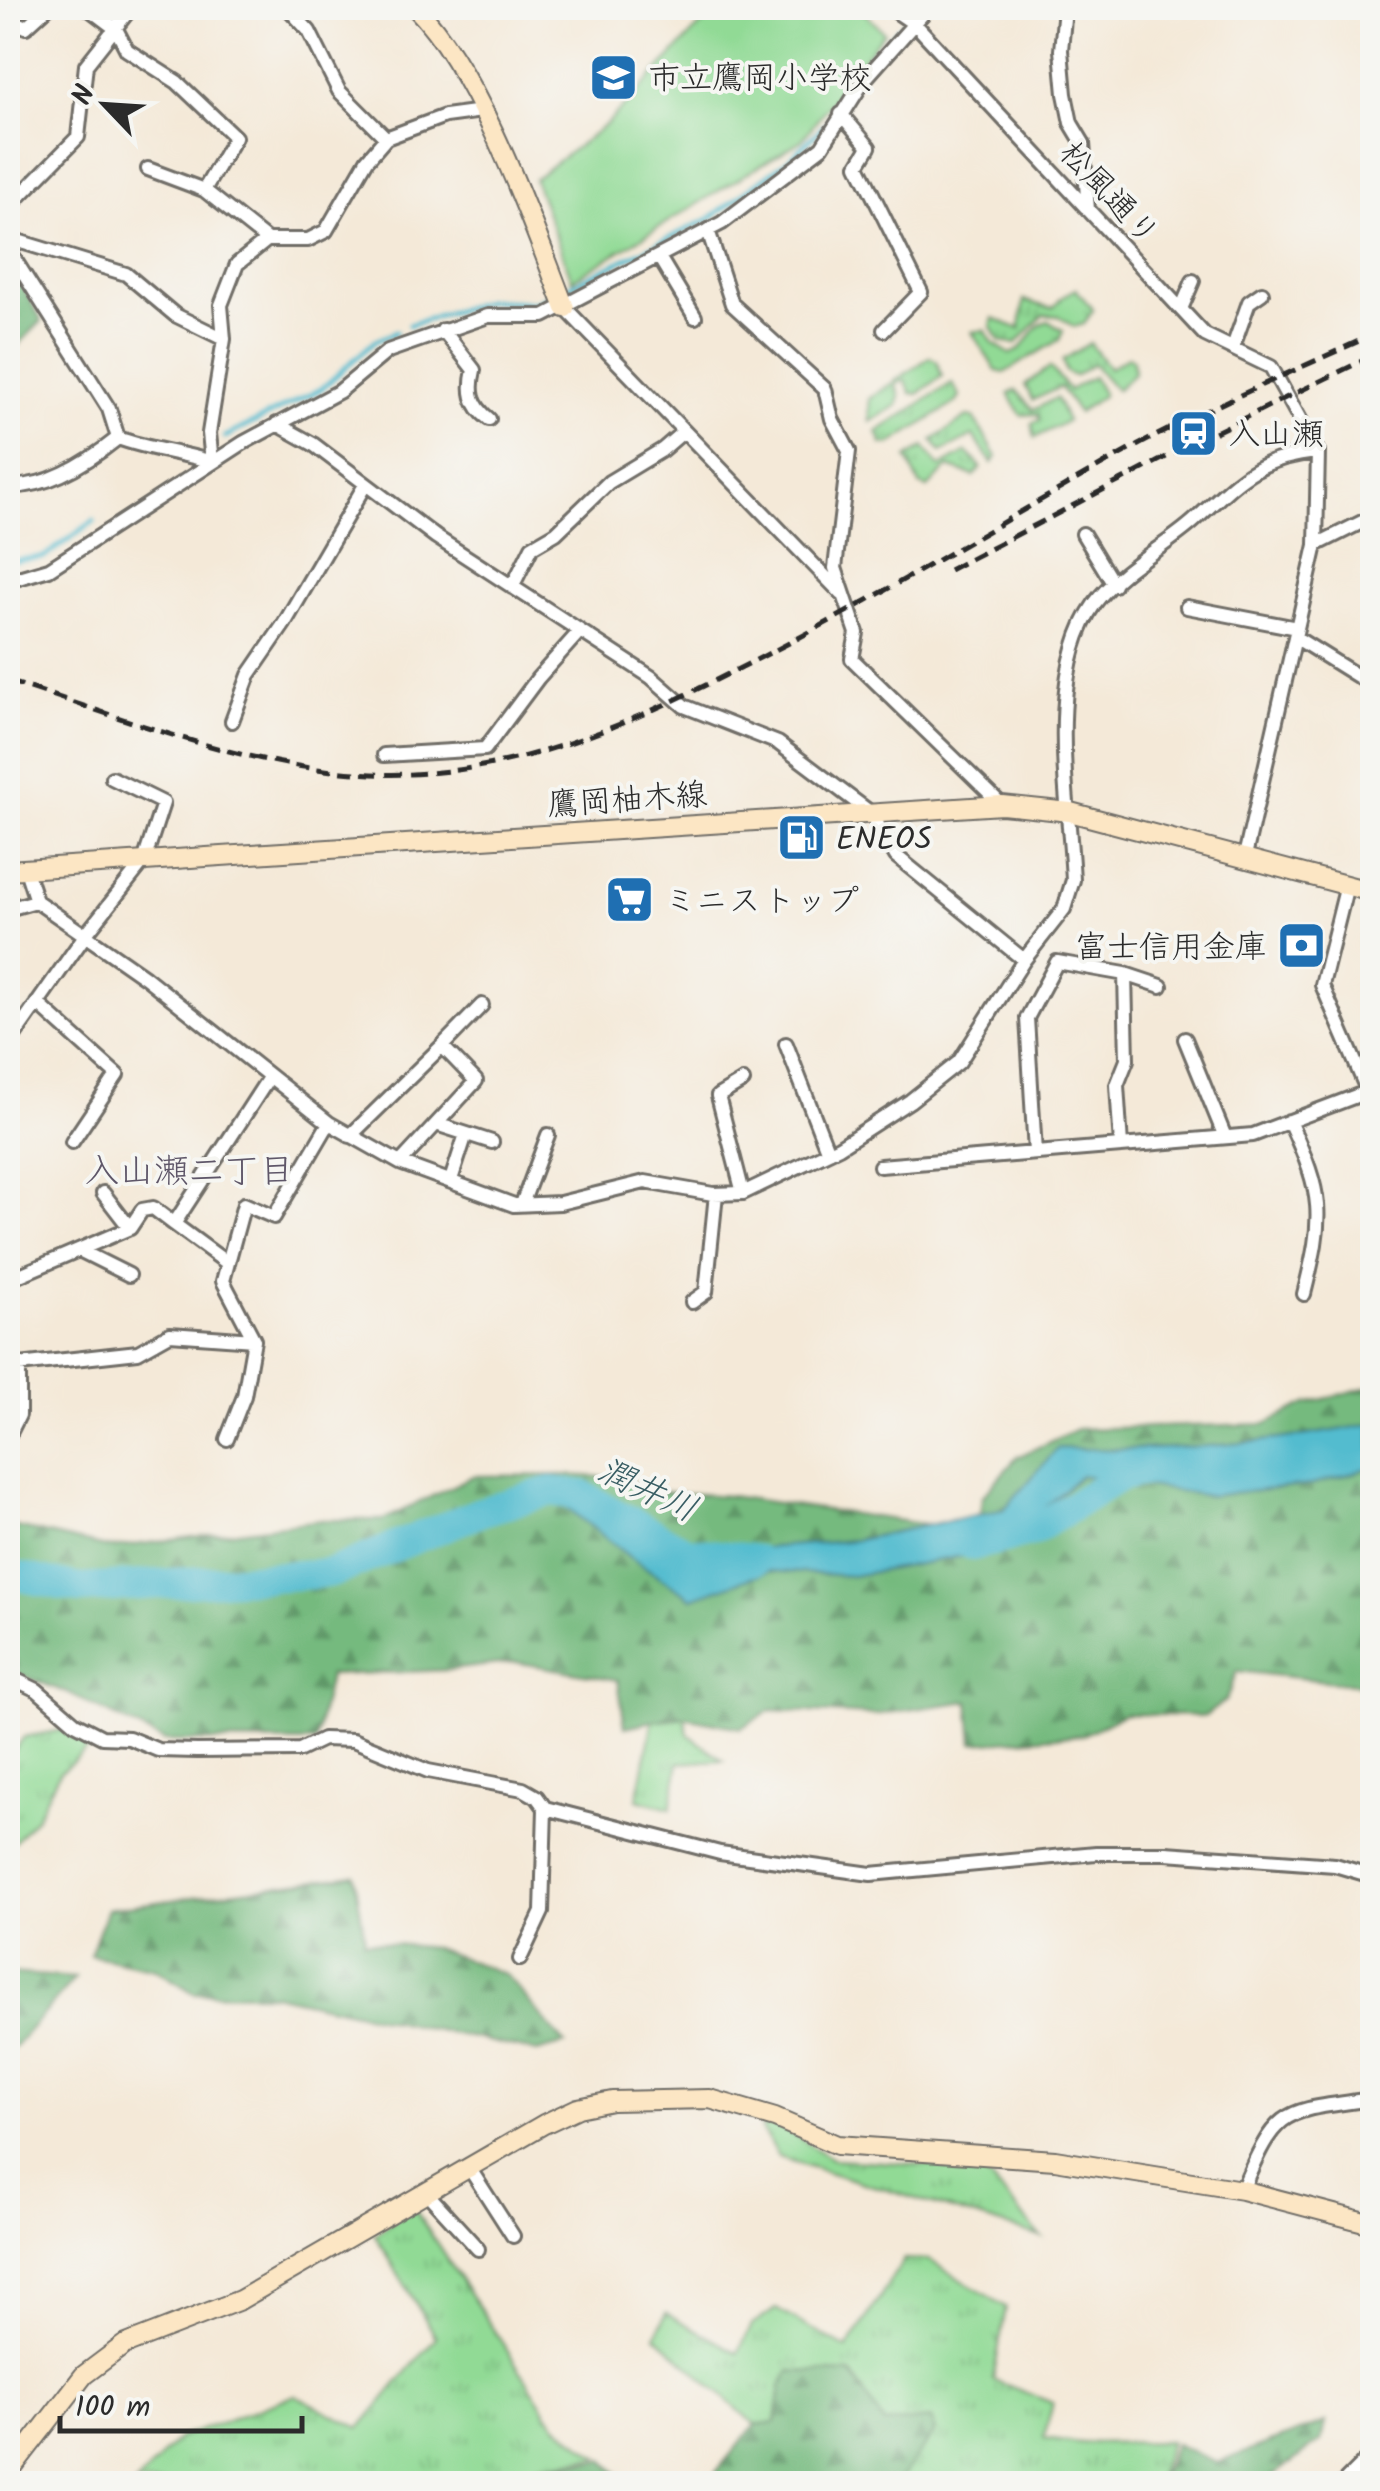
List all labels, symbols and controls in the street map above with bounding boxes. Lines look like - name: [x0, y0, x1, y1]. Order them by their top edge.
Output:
- school or university icon: 市立鷹岡小学校: [587, 51, 639, 103]
- place label: 市立鷹岡小学校: [648, 54, 872, 105]
- north arrow: [55, 55, 155, 155]
- text: N: [60, 78, 109, 113]
- street label: 松風通り: [1046, 131, 1170, 259]
- station icon: 入山瀬: [1167, 407, 1219, 459]
- place label: 入山瀬: [1228, 410, 1324, 461]
- street label: 鷹岡柚木線: [546, 770, 709, 833]
- fuel station icon: ENEOS: [775, 812, 827, 864]
- place label: ENEOS: [836, 815, 932, 866]
- supermarket icon: ミニストップ: [603, 874, 655, 926]
- place label: ミニストップ: [664, 877, 859, 928]
- bank icon: 富士信用金庫: [1276, 920, 1328, 972]
- place label: 富士信用金庫: [1075, 923, 1267, 974]
- district label: 入山瀬二丁目: [84, 1145, 294, 1201]
- water label: 潤井川: [587, 1444, 706, 1539]
- scale bar: [60, 2371, 302, 2433]
- text: 100 m: [75, 2384, 150, 2432]

